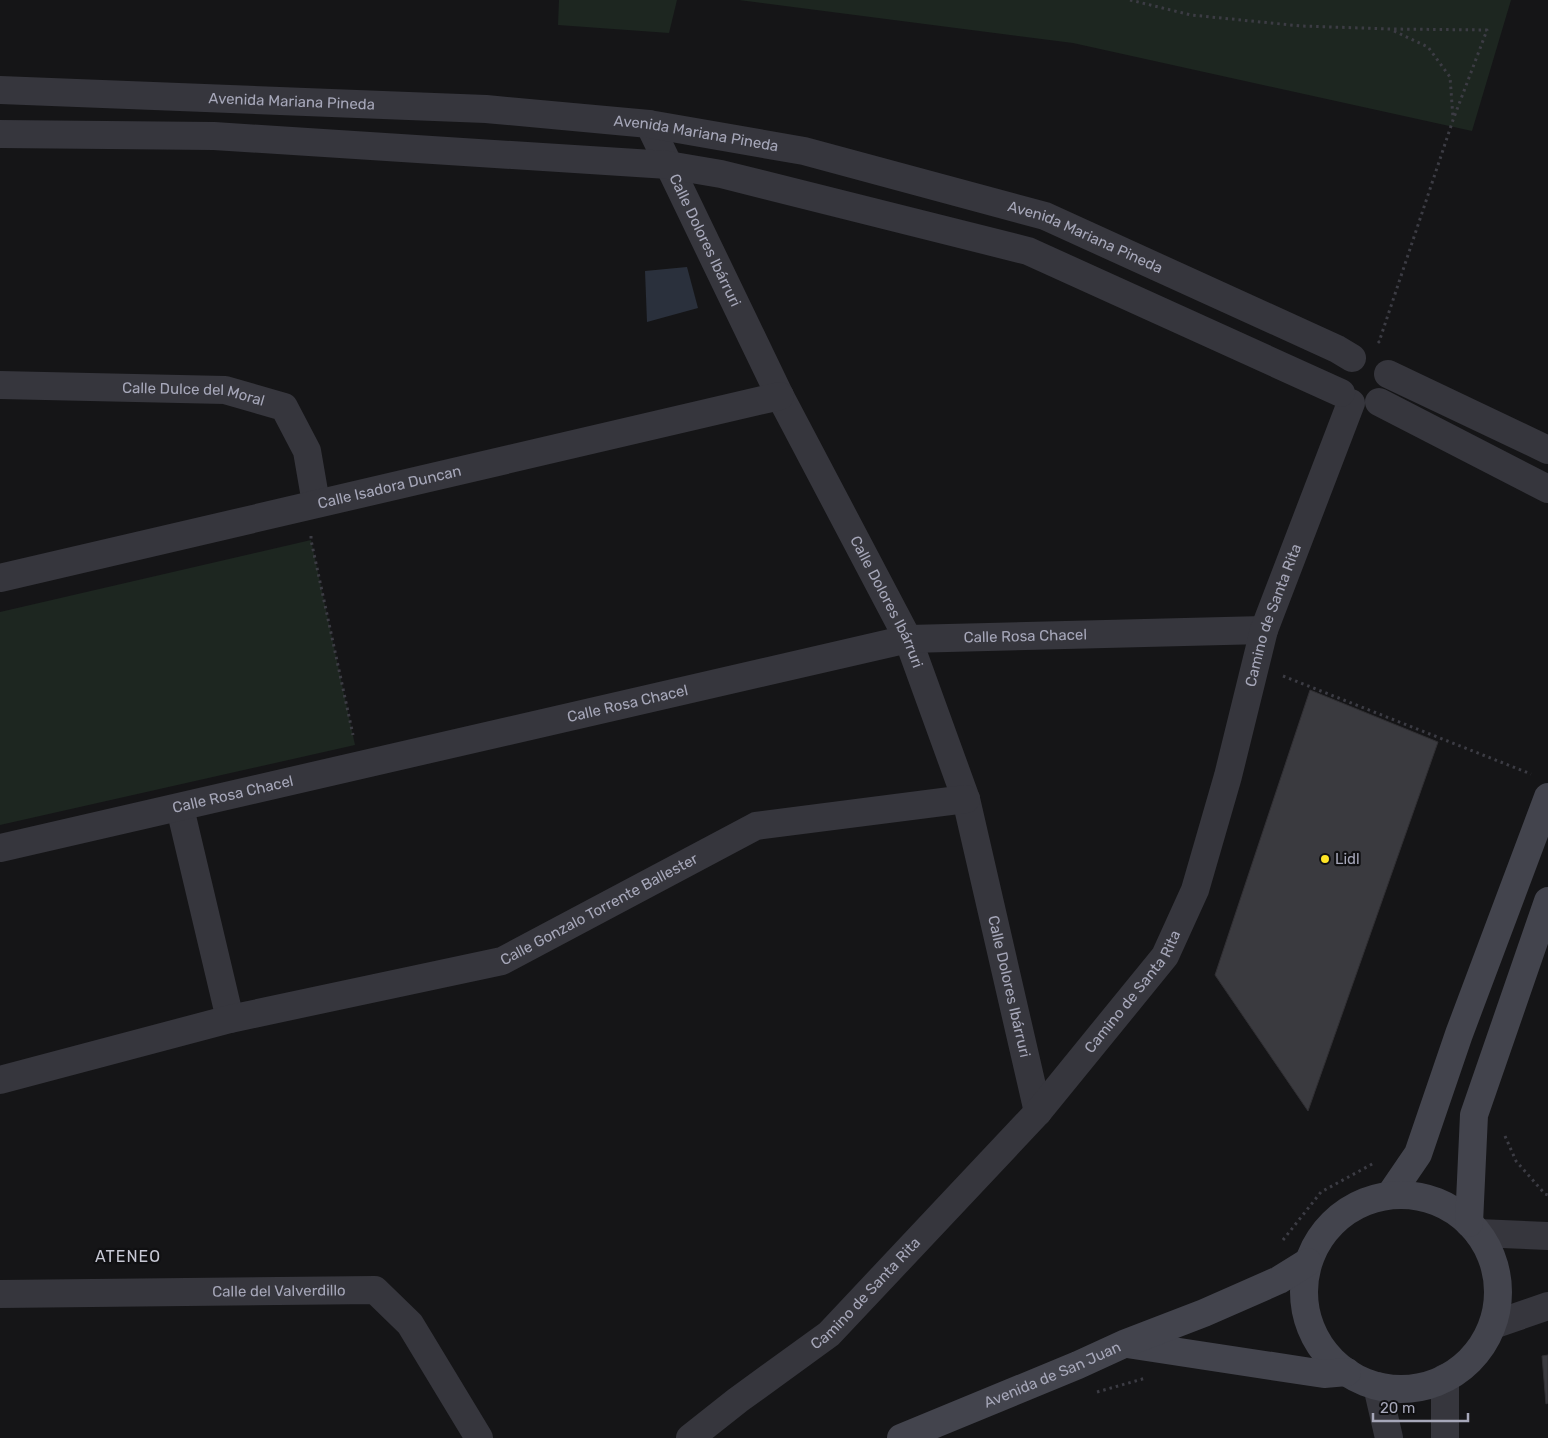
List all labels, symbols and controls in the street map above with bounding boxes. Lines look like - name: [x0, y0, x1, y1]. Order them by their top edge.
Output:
- street label: Avenida Mariana Pineda: [208, 89, 375, 114]
- street label: Avenida Mariana Pineda: [613, 112, 780, 155]
- street label: Calle Dolores Ibárruri: [665, 171, 745, 310]
- street label: Avenida Mariana Pineda: [1006, 197, 1165, 277]
- street label: Calle Dulce del Moral: [122, 379, 267, 410]
- street label: Calle Isadora Duncan: [316, 462, 463, 513]
- street label: Calle Dolores Ibárruri: [846, 533, 927, 670]
- street label: Camino de Santa Rita: [1241, 541, 1305, 689]
- street label: Calle Rosa Chacel: [963, 625, 1087, 647]
- street label: Calle Rosa Chacel: [565, 681, 690, 726]
- street label: Calle Rosa Chacel: [171, 772, 295, 817]
- street label: Calle Gonzalo Torrente Ballester: [497, 849, 701, 969]
- place label: Lidl: [1335, 850, 1360, 868]
- marker: Lidl: [1319, 853, 1331, 865]
- street label: Calle Dolores Ibárruri: [984, 914, 1034, 1059]
- street label: Camino de Santa Rita: [1081, 928, 1184, 1057]
- street label: Camino de Santa Rita: [807, 1234, 924, 1353]
- district label: ATENEO: [95, 1247, 161, 1266]
- street label: Calle del Valverdillo: [212, 1281, 346, 1301]
- street label: Avenida de San Juan: [981, 1338, 1124, 1412]
- scale bar: [1373, 1390, 1468, 1422]
- text: 20 m: [1380, 1399, 1415, 1417]

